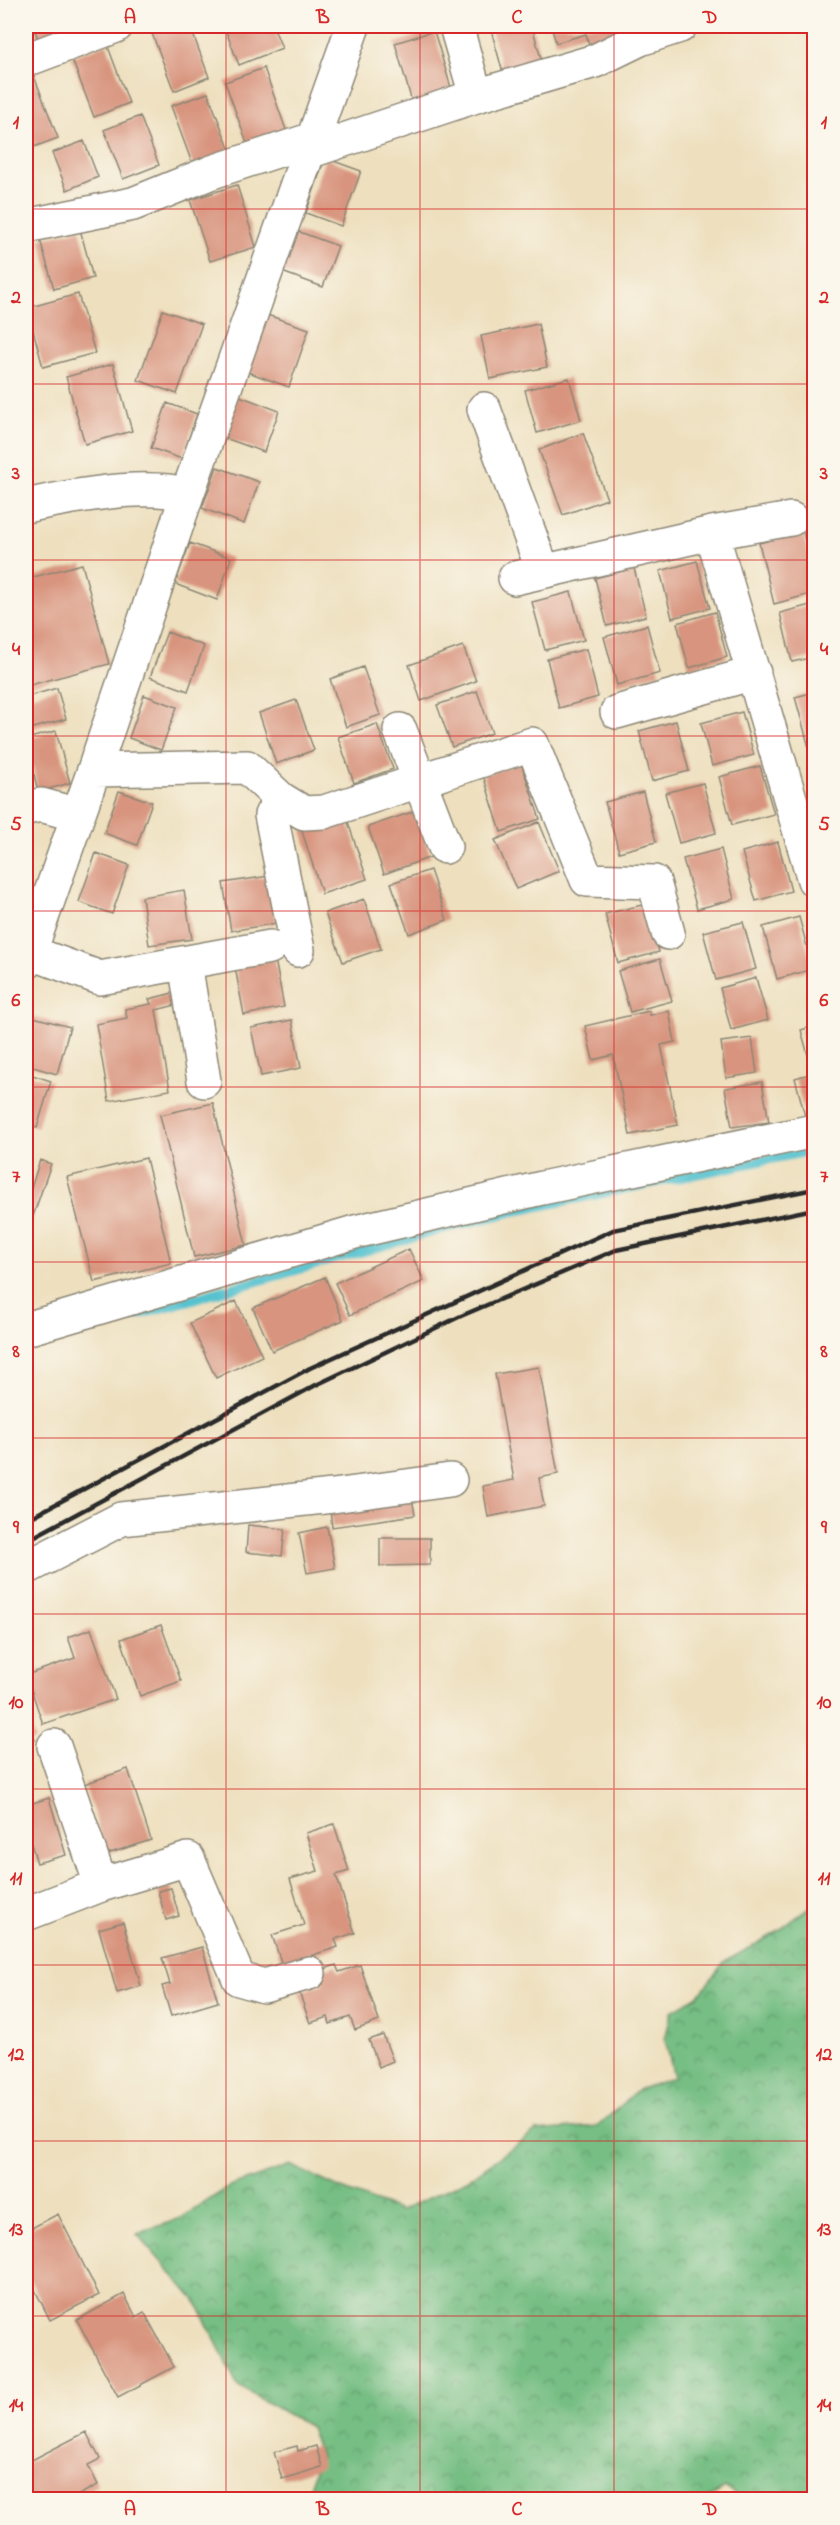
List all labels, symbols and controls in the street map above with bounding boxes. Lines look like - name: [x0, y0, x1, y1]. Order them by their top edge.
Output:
- text: A: [124, 4, 136, 33]
- text: B: [315, 4, 330, 33]
- text: C: [512, 4, 523, 33]
- text: D: [702, 4, 717, 33]
- text: 1: [13, 109, 20, 138]
- text: 1: [821, 109, 828, 138]
- text: 2: [10, 284, 21, 313]
- text: 2: [818, 284, 829, 313]
- text: 3: [11, 460, 20, 489]
- text: 3: [819, 460, 828, 489]
- text: 4: [12, 636, 21, 665]
- text: 4: [820, 636, 829, 665]
- text: 5: [10, 811, 22, 840]
- text: 5: [818, 811, 830, 840]
- text: 6: [12, 987, 21, 1016]
- text: 6: [820, 987, 829, 1016]
- text: 7: [12, 1163, 21, 1192]
- text: 7: [820, 1163, 829, 1192]
- text: 8: [11, 1338, 20, 1367]
- text: 8: [819, 1338, 828, 1367]
- text: 9: [12, 1514, 20, 1543]
- text: 9: [820, 1514, 828, 1543]
- text: 10: [9, 1689, 24, 1718]
- text: 10: [817, 1689, 832, 1718]
- text: 11: [10, 1865, 23, 1894]
- text: 11: [818, 1865, 831, 1894]
- text: 12: [8, 2041, 24, 2070]
- text: 12: [816, 2041, 832, 2070]
- text: 13: [9, 2216, 23, 2245]
- text: 13: [817, 2216, 831, 2245]
- text: 14: [9, 2392, 24, 2421]
- text: 14: [817, 2392, 832, 2421]
- text: A: [124, 2496, 136, 2525]
- text: B: [315, 2496, 330, 2525]
- text: C: [512, 2496, 523, 2525]
- text: D: [702, 2496, 717, 2525]

